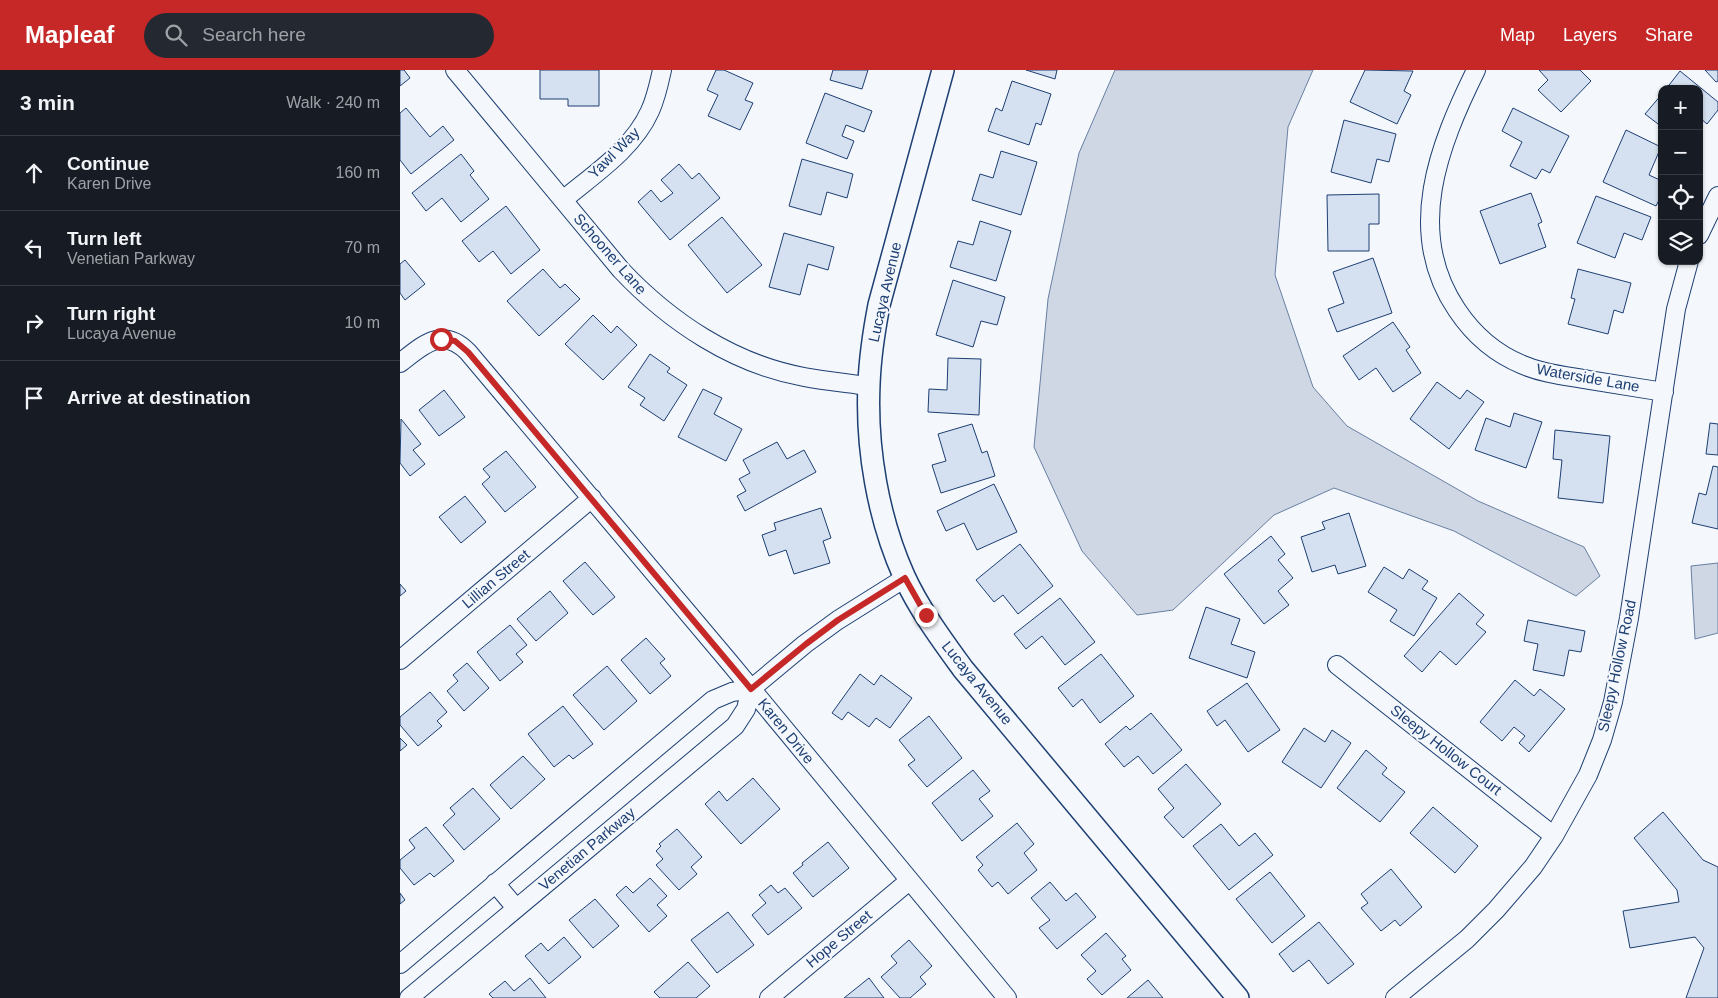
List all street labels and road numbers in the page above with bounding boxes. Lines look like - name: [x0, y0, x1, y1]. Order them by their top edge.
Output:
- street label: Yawl Way: [585, 123, 643, 182]
- street label: Schooner Lane: [571, 210, 650, 298]
- street label: Lucaya Avenue: [865, 240, 904, 344]
- street label: Waterside Lane: [1535, 360, 1641, 395]
- street label: Lillian Street: [459, 545, 533, 612]
- street label: Sleepy Hollow Road: [1594, 598, 1639, 734]
- street label: Lucaya Avenue: [939, 638, 1016, 728]
- street label: Karen Drive: [755, 695, 818, 767]
- street label: Sleepy Hollow Court: [1388, 701, 1506, 799]
- street label: Venetian Parkway: [535, 803, 639, 894]
- street label: Hope Street: [803, 906, 875, 971]

